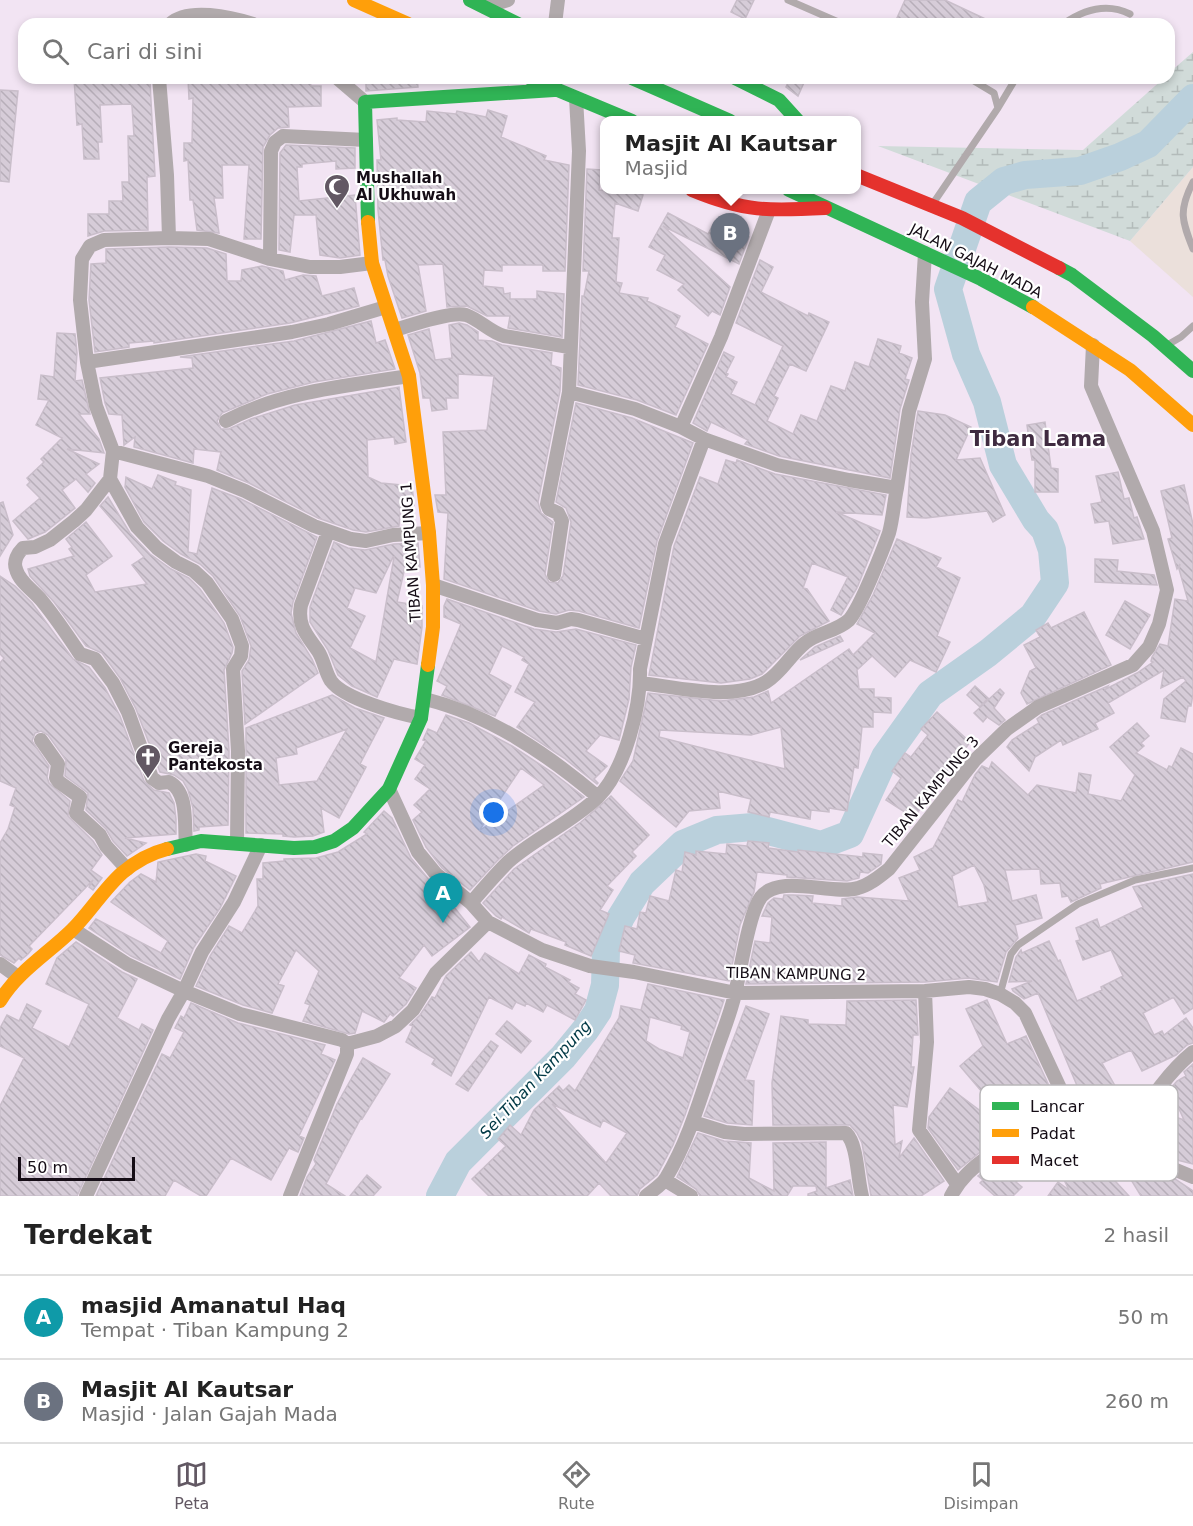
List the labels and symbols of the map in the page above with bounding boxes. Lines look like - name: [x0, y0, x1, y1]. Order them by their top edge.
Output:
- place label: Mushallah Al Ukhuwah: [356, 169, 456, 204]
- mosque icon: Mushallah Al Ukhuwah: [322, 172, 352, 210]
- pin: B: [710, 214, 750, 263]
- street label: JALAN GAJAH MADA: [906, 219, 1046, 303]
- district label: Tiban Lama: [970, 427, 1106, 451]
- street label: TIBAN KAMPUNG 1: [397, 481, 425, 624]
- street label: TIBAN KAMPUNG 3: [878, 733, 983, 852]
- place label: Gereja Pantekosta: [168, 739, 263, 774]
- church icon: Gereja Pantekosta: [133, 742, 163, 780]
- your location: [479, 798, 508, 827]
- pin: A: [424, 874, 462, 923]
- street label: TIBAN KAMPUNG 2: [725, 964, 866, 984]
- water label: Sei.Tiban Kampung: [476, 1016, 595, 1142]
- legend: [980, 1085, 1178, 1181]
- text: Lancar: [1030, 1097, 1084, 1116]
- text: Padat: [1030, 1124, 1075, 1143]
- text: Macet: [1030, 1151, 1079, 1170]
- scale bar: [18, 1154, 135, 1182]

